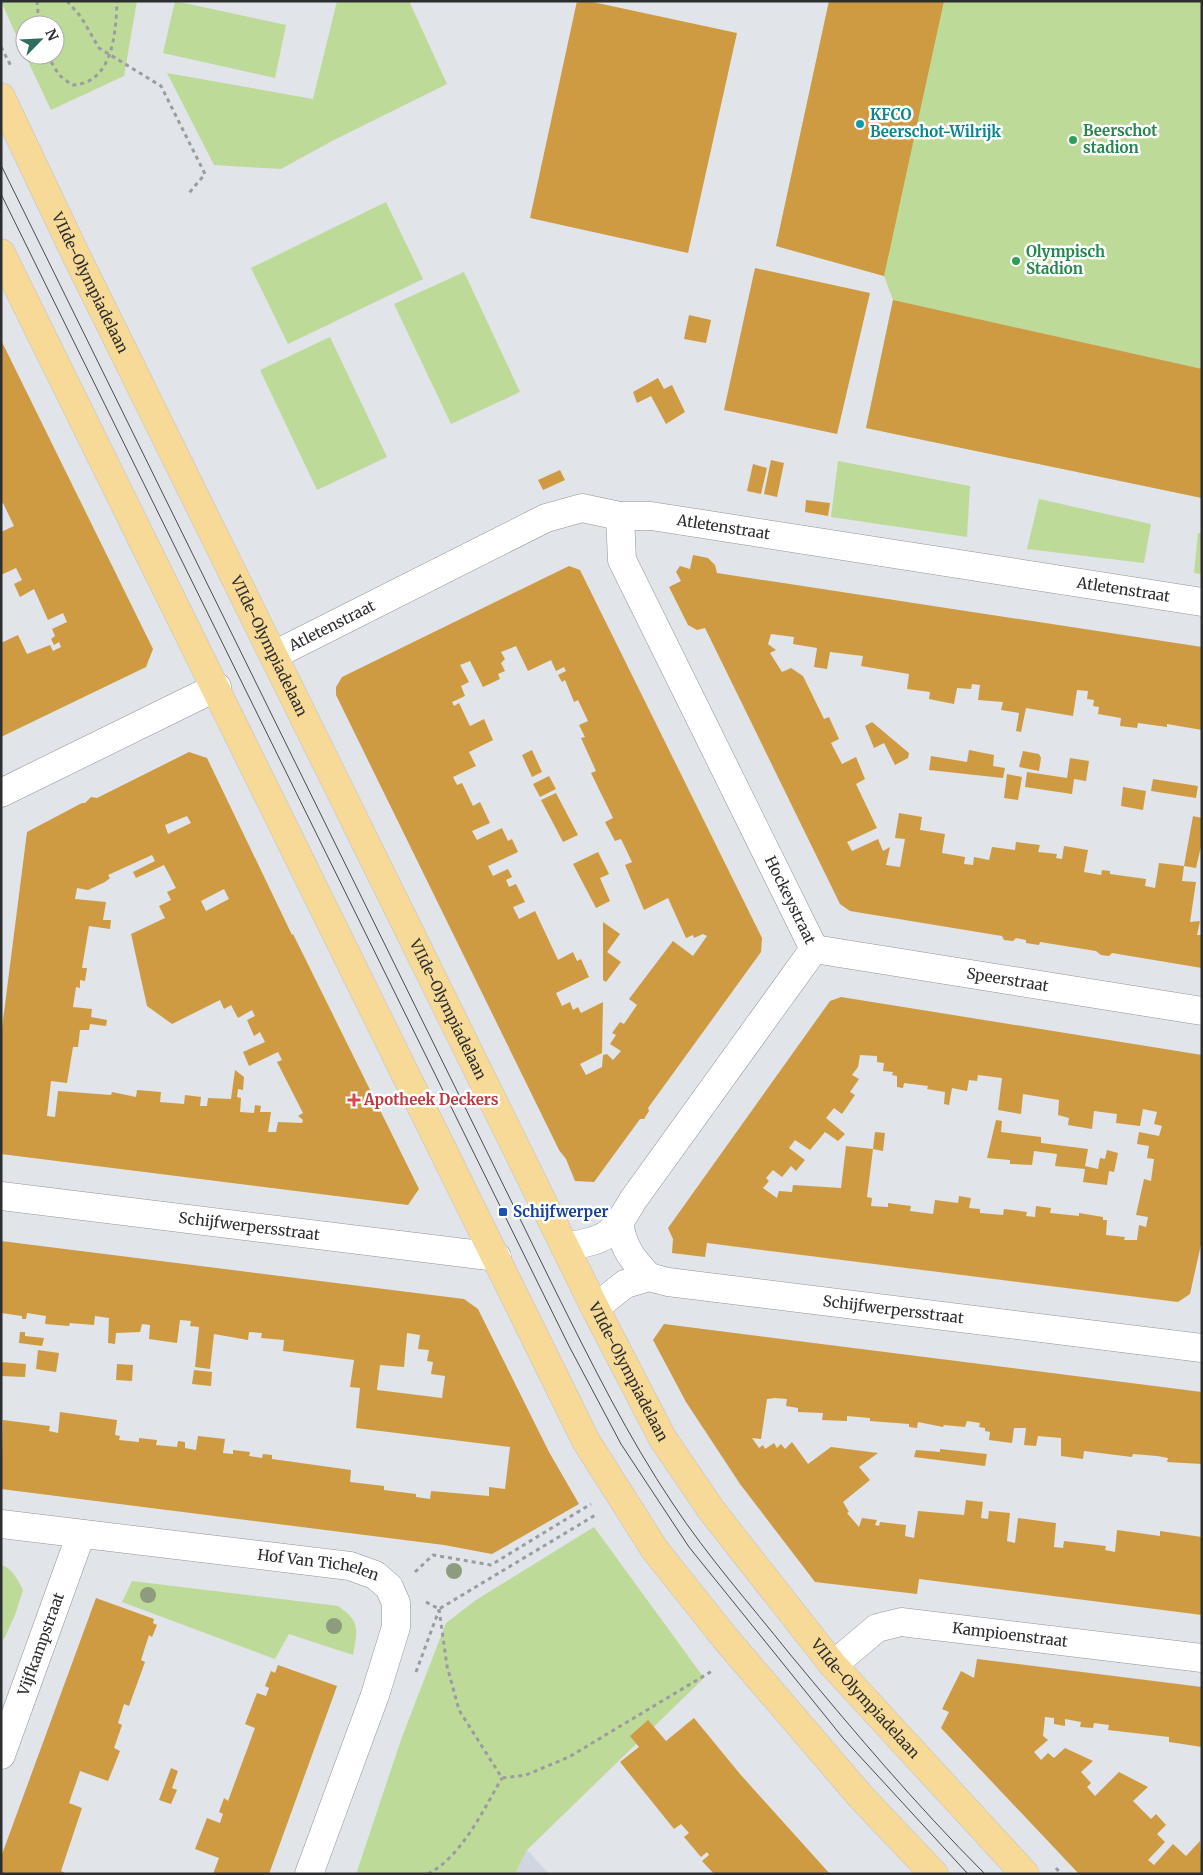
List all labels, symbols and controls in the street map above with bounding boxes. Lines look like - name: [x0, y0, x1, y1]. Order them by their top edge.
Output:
- north arrow: [15, 15, 65, 65]
- text: N: [41, 26, 62, 43]
- place label: KFCO Beerschot-Wilrijk: [870, 105, 1001, 141]
- marker: KFCO Beerschot-Wilrijk: [854, 118, 866, 130]
- place label: Beerschot stadion: [1083, 121, 1157, 157]
- marker: Beerschot stadion: [1067, 134, 1079, 146]
- street label: VIIde-Olympiadelaan: [48, 208, 133, 356]
- place label: Olympisch Stadion: [1026, 242, 1105, 278]
- marker: Olympisch Stadion: [1010, 255, 1022, 267]
- street label: Atletenstraat: [675, 510, 771, 543]
- street label: VIIde-Olympiadelaan: [226, 572, 312, 719]
- street label: Atletenstraat: [1075, 572, 1172, 606]
- street label: Atletenstraat: [285, 596, 378, 655]
- street label: Hockeystraat: [761, 853, 820, 947]
- street label: VIIde-Olympiadelaan: [405, 935, 491, 1083]
- street label: Speerstraat: [965, 964, 1050, 995]
- place label: Apotheek Deckers: [363, 1090, 499, 1109]
- marker: Apotheek Deckers: [348, 1094, 360, 1106]
- place label: Schijfwerper: [513, 1202, 608, 1221]
- marker: Schijfwerper: [497, 1206, 509, 1218]
- street label: Schijfwerpersstraat: [178, 1208, 321, 1244]
- street label: Schijfwerpersstraat: [822, 1291, 965, 1327]
- street label: VIIde-Olympiadelaan: [584, 1298, 673, 1445]
- street label: Hof Van Tichelen: [256, 1545, 382, 1585]
- street label: Vijfkampstraat: [13, 1590, 68, 1699]
- street label: Kampioenstraat: [951, 1618, 1069, 1651]
- street label: VIIde-Olympiadelaan: [806, 1634, 924, 1762]

